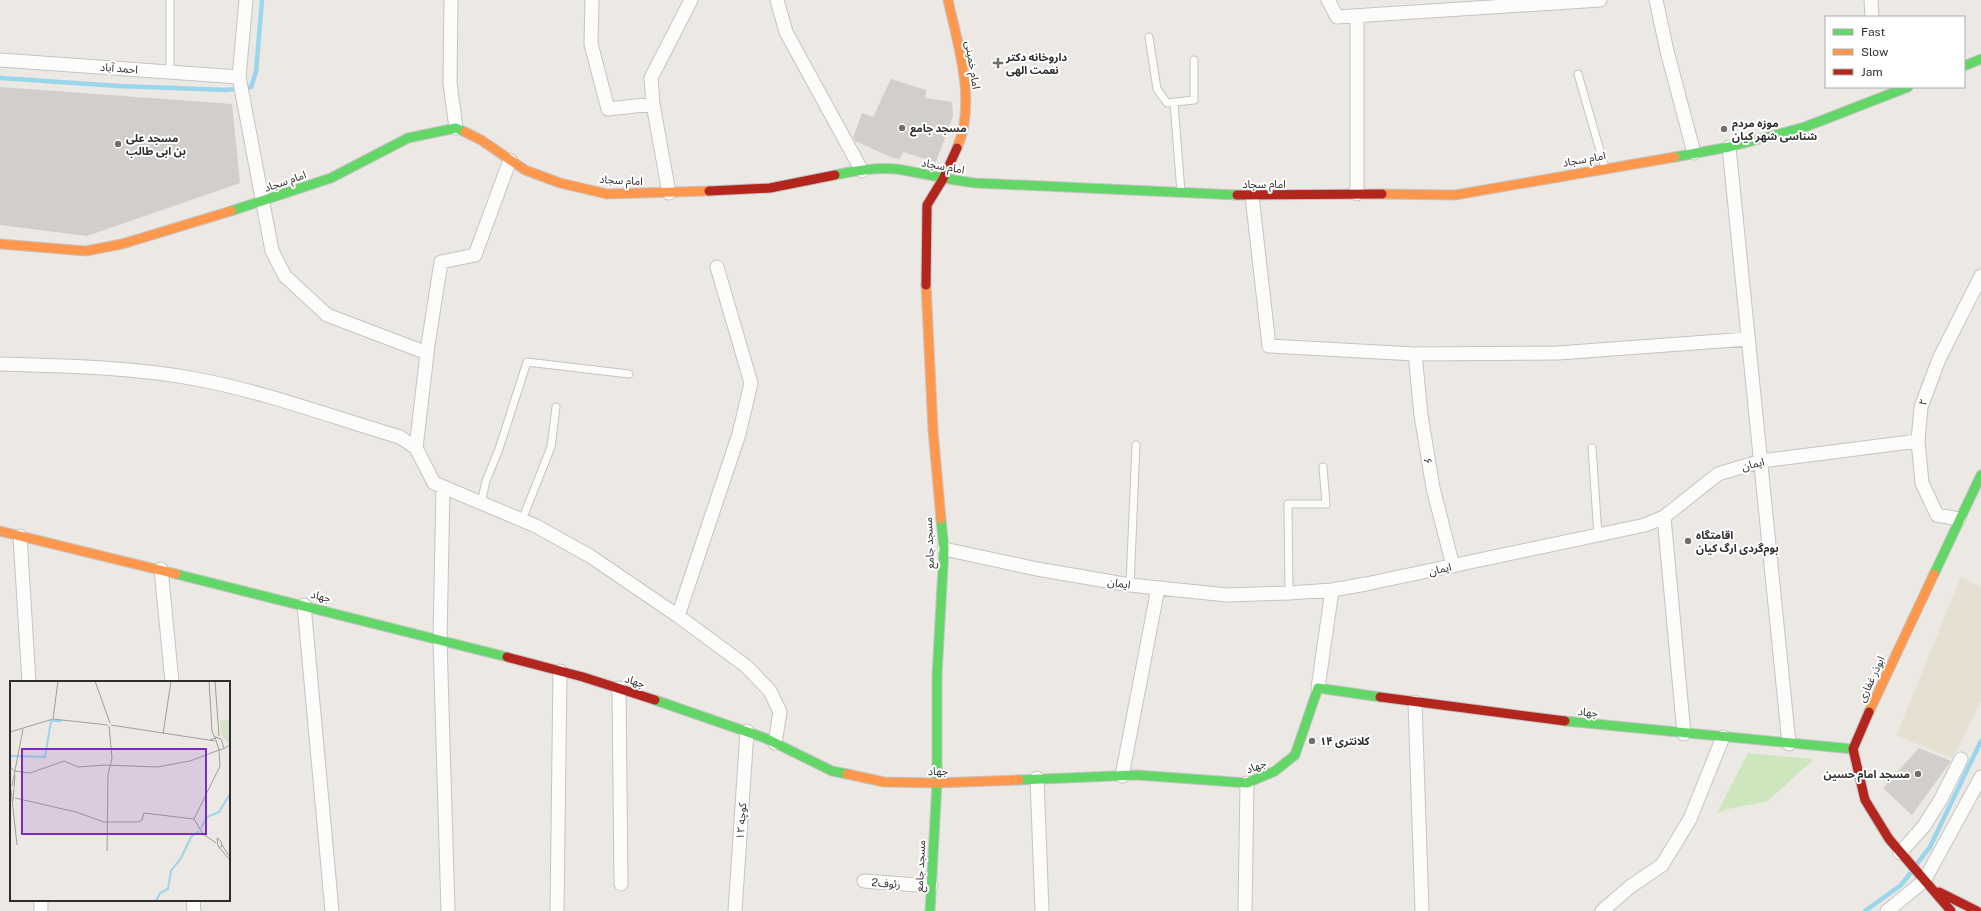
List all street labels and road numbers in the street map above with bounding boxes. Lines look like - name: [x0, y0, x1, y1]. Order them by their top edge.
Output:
- street label: امام خمینی: [961, 40, 983, 90]
- street label: احمد آباد: [100, 61, 138, 76]
- street label: امام سجاد: [1561, 149, 1607, 171]
- street label: امام سجاد: [920, 156, 966, 178]
- street label: امام سجاد: [262, 168, 308, 196]
- street label: امام سجاد: [599, 173, 643, 189]
- street label: امام سجاد: [1242, 178, 1286, 192]
- street label: ۲: [1916, 397, 1930, 407]
- street label: ایمان: [1740, 455, 1766, 474]
- street label: ۶: [1422, 457, 1434, 465]
- street label: مسجد جامع: [922, 517, 938, 569]
- street label: ایمان: [1427, 561, 1453, 578]
- street label: ایمان: [1107, 575, 1131, 592]
- street label: جهاد: [309, 588, 333, 605]
- street label: ابوذر غفاری: [1855, 654, 1888, 704]
- street label: جهاد: [623, 672, 647, 691]
- street label: جهاد: [1577, 705, 1599, 720]
- street label: جهاد: [1244, 757, 1269, 776]
- street label: جهاد: [928, 765, 949, 778]
- street label: کوچه ۱۲: [734, 802, 750, 840]
- street label: مسجد جامع: [913, 840, 929, 892]
- street label: رئوف2: [871, 876, 901, 891]

